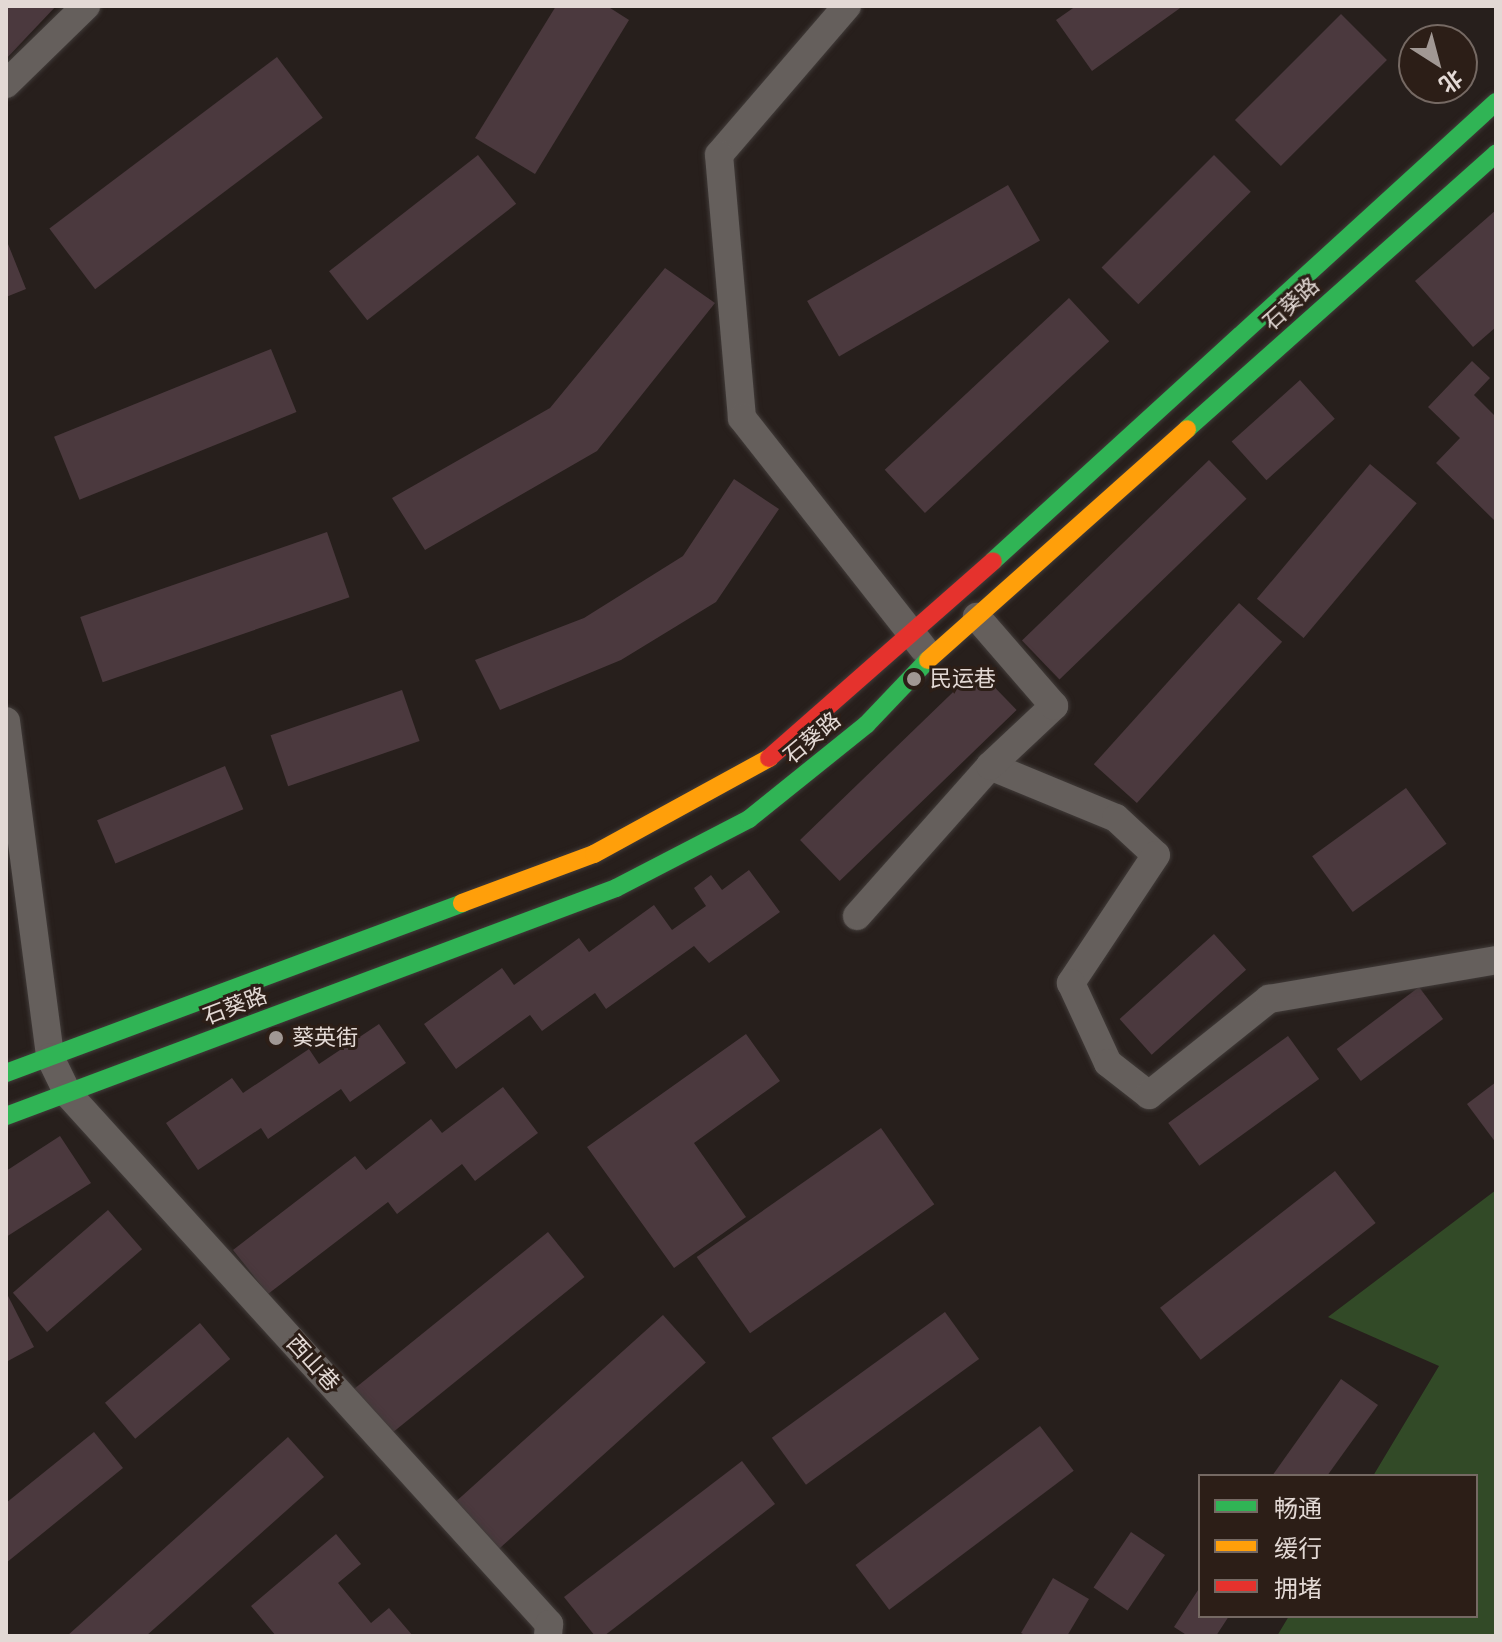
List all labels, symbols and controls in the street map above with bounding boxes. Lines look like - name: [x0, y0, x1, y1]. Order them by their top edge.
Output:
- north arrow: [1398, 24, 1478, 104]
- text: 北: [1434, 65, 1467, 99]
- street label: 石葵路: [1258, 272, 1324, 336]
- place label: 民运巷: [930, 666, 996, 692]
- marker: 民运巷: [905, 670, 923, 688]
- street label: 石葵路: [778, 707, 846, 769]
- street label: 石葵路: [199, 982, 271, 1030]
- place label: 葵英街: [292, 1025, 358, 1051]
- marker: 葵英街: [267, 1029, 285, 1047]
- street label: 西山巷: [281, 1330, 345, 1396]
- legend: [1198, 1474, 1478, 1618]
- text: 畅通: [1274, 1494, 1322, 1523]
- text: 缓行: [1274, 1534, 1322, 1563]
- text: 拥堵: [1274, 1574, 1322, 1603]

